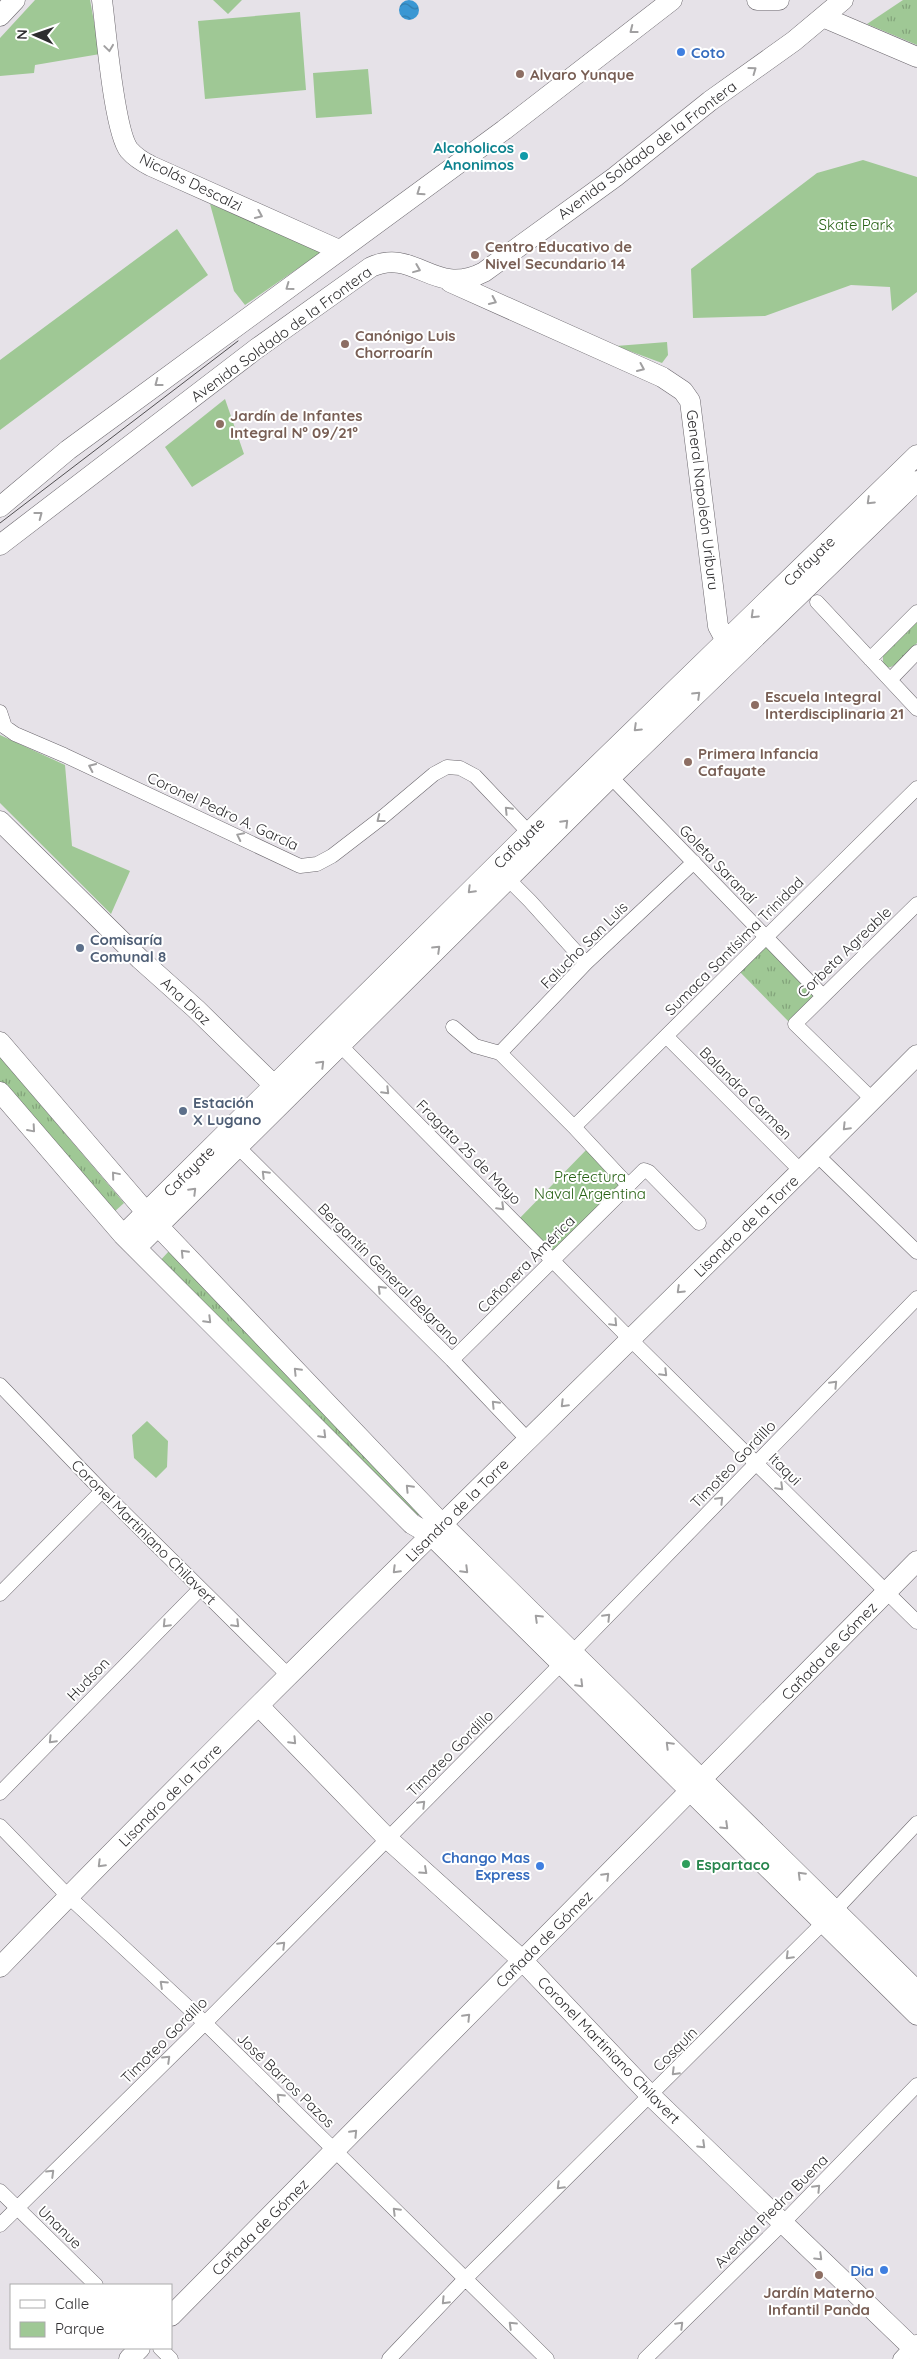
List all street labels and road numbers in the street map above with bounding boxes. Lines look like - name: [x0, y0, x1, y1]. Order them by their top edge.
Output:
- street label: Avenida Soldado de la Frontera: [554, 77, 740, 223]
- street label: Nicolás Descalzi: [137, 149, 245, 215]
- street label: Avenida Soldado de la Frontera: [187, 262, 375, 406]
- street label: General Napoleón Uriburu: [683, 409, 723, 591]
- street label: Cafayate: [779, 532, 839, 590]
- street label: Coronel Pedro A. García: [144, 768, 302, 854]
- street label: Cafayate: [489, 813, 549, 873]
- street label: Goleta Sarandí: [675, 820, 761, 908]
- street label: Sumaca Santísima Trinidad: [661, 873, 807, 1019]
- street label: Falucho San Luis: [536, 897, 632, 993]
- street label: Corbeta Agreable: [793, 902, 895, 1002]
- street label: Ana Díaz: [157, 973, 215, 1029]
- street label: Balandra Carmen: [696, 1043, 796, 1143]
- street label: Fragata 25 de Mayo: [412, 1095, 526, 1209]
- street label: Cafayate: [159, 1141, 219, 1201]
- street label: Lisandro de la Torre: [690, 1171, 802, 1281]
- street label: Bergantín General Belgrano: [314, 1199, 464, 1349]
- street label: Cañonera América: [473, 1211, 579, 1317]
- street label: Timoteo Gordillo: [686, 1416, 780, 1512]
- street label: Itaqui: [765, 1449, 805, 1489]
- street label: Lisandro de la Torre: [401, 1454, 513, 1566]
- street label: Coronel Martiniano Chilavert: [67, 1455, 221, 1609]
- street label: Cañada de Gómez: [777, 1598, 881, 1704]
- street label: Hudson: [63, 1653, 113, 1705]
- street label: Timoteo Gordillo: [403, 1706, 497, 1800]
- street label: Lisandro de la Torre: [114, 1739, 226, 1851]
- street label: Cañada de Gómez: [492, 1887, 596, 1991]
- street label: Coronel Martiniano Chilavert: [534, 1972, 684, 2128]
- street label: Timoteo Gordillo: [117, 1993, 211, 2087]
- street label: Cosquín: [649, 2023, 701, 2075]
- street label: José Barros Pazos: [233, 2028, 339, 2132]
- street label: Avenida Piedra Buena: [710, 2150, 832, 2272]
- street label: Cañada de Gómez: [208, 2175, 312, 2279]
- street label: Unanue: [34, 2201, 86, 2253]

